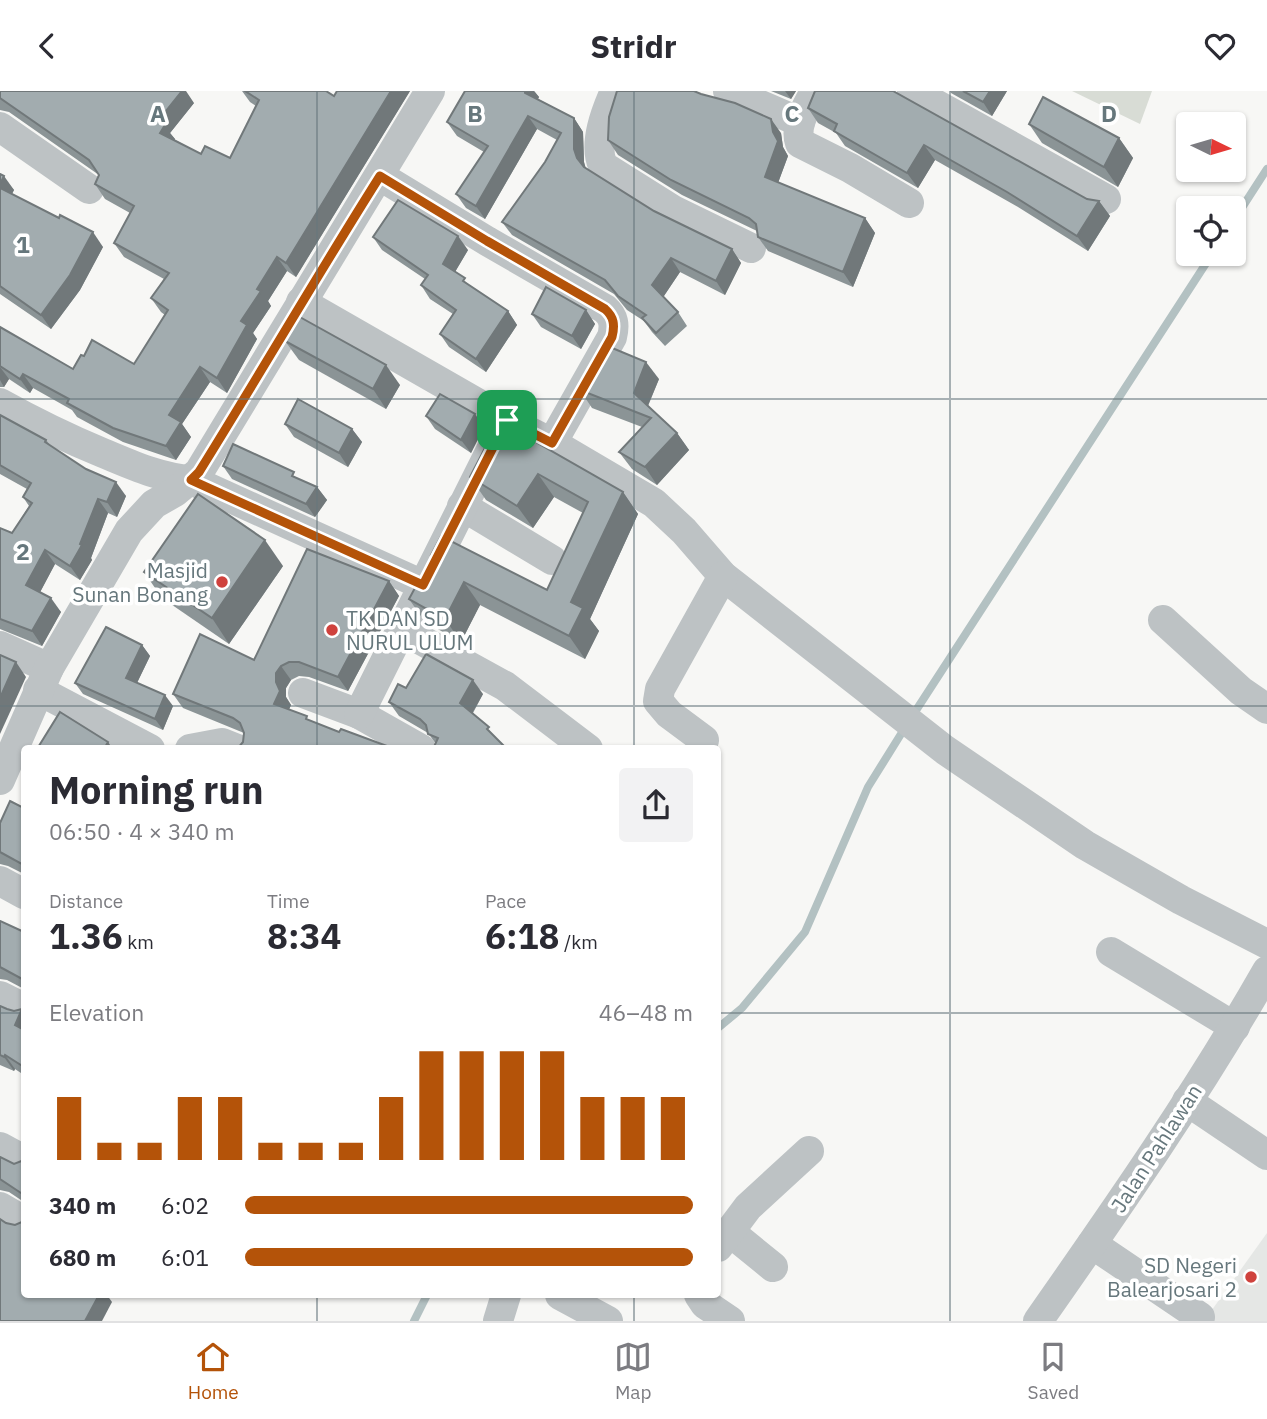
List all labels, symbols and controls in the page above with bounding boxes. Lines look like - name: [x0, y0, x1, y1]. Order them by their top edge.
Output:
- text: Stridr: [590, 25, 677, 67]
- icon: back: [28, 27, 66, 65]
- icon: heart: [1201, 27, 1239, 65]
- text: A: [150, 98, 166, 128]
- text: B: [467, 98, 483, 128]
- text: C: [785, 98, 800, 128]
- text: D: [1101, 98, 1117, 128]
- north arrow: [1176, 112, 1246, 182]
- map controls: [1176, 112, 1246, 266]
- button: locate: [1176, 196, 1246, 266]
- text: 1: [16, 229, 30, 259]
- pin: [477, 390, 537, 450]
- icon: arrive: [488, 401, 526, 439]
- text: 2: [16, 536, 30, 566]
- place label: Masjid Sunan Bonang: [72, 556, 208, 608]
- marker: Masjid Sunan Bonang: [214, 574, 230, 590]
- place label: TK DAN SD NURUL ULUM: [346, 604, 473, 656]
- marker: TK DAN SD NURUL ULUM: [324, 622, 340, 638]
- text: Morning run: [49, 765, 264, 814]
- button: share: [619, 768, 693, 842]
- text: 06:50 · 4 × 340 m: [49, 816, 235, 846]
- text: Distance: [49, 889, 123, 913]
- text: Time: [267, 889, 310, 913]
- text: Pace: [485, 889, 526, 913]
- text: 1.36: [49, 913, 123, 959]
- text: 8:34: [267, 913, 342, 959]
- text: 6:18: [485, 913, 560, 959]
- text: km: [123, 930, 154, 954]
- text: /km: [560, 930, 598, 954]
- text: Elevation: [49, 997, 144, 1027]
- text: 46–48 m: [599, 997, 693, 1027]
- street label: Jalan Pahlawan: [1104, 1079, 1208, 1217]
- text: 340 m: [49, 1190, 116, 1220]
- text: 6:02: [161, 1190, 209, 1220]
- text: 680 m: [49, 1242, 116, 1272]
- text: 6:01: [161, 1242, 209, 1272]
- place label: SD Negeri Balearjosari 2: [1107, 1251, 1237, 1303]
- marker: SD Negeri Balearjosari 2: [1243, 1269, 1259, 1285]
- tab: Home: [188, 1338, 239, 1404]
- tab: Map: [614, 1338, 652, 1404]
- tab: Saved: [1028, 1338, 1079, 1404]

